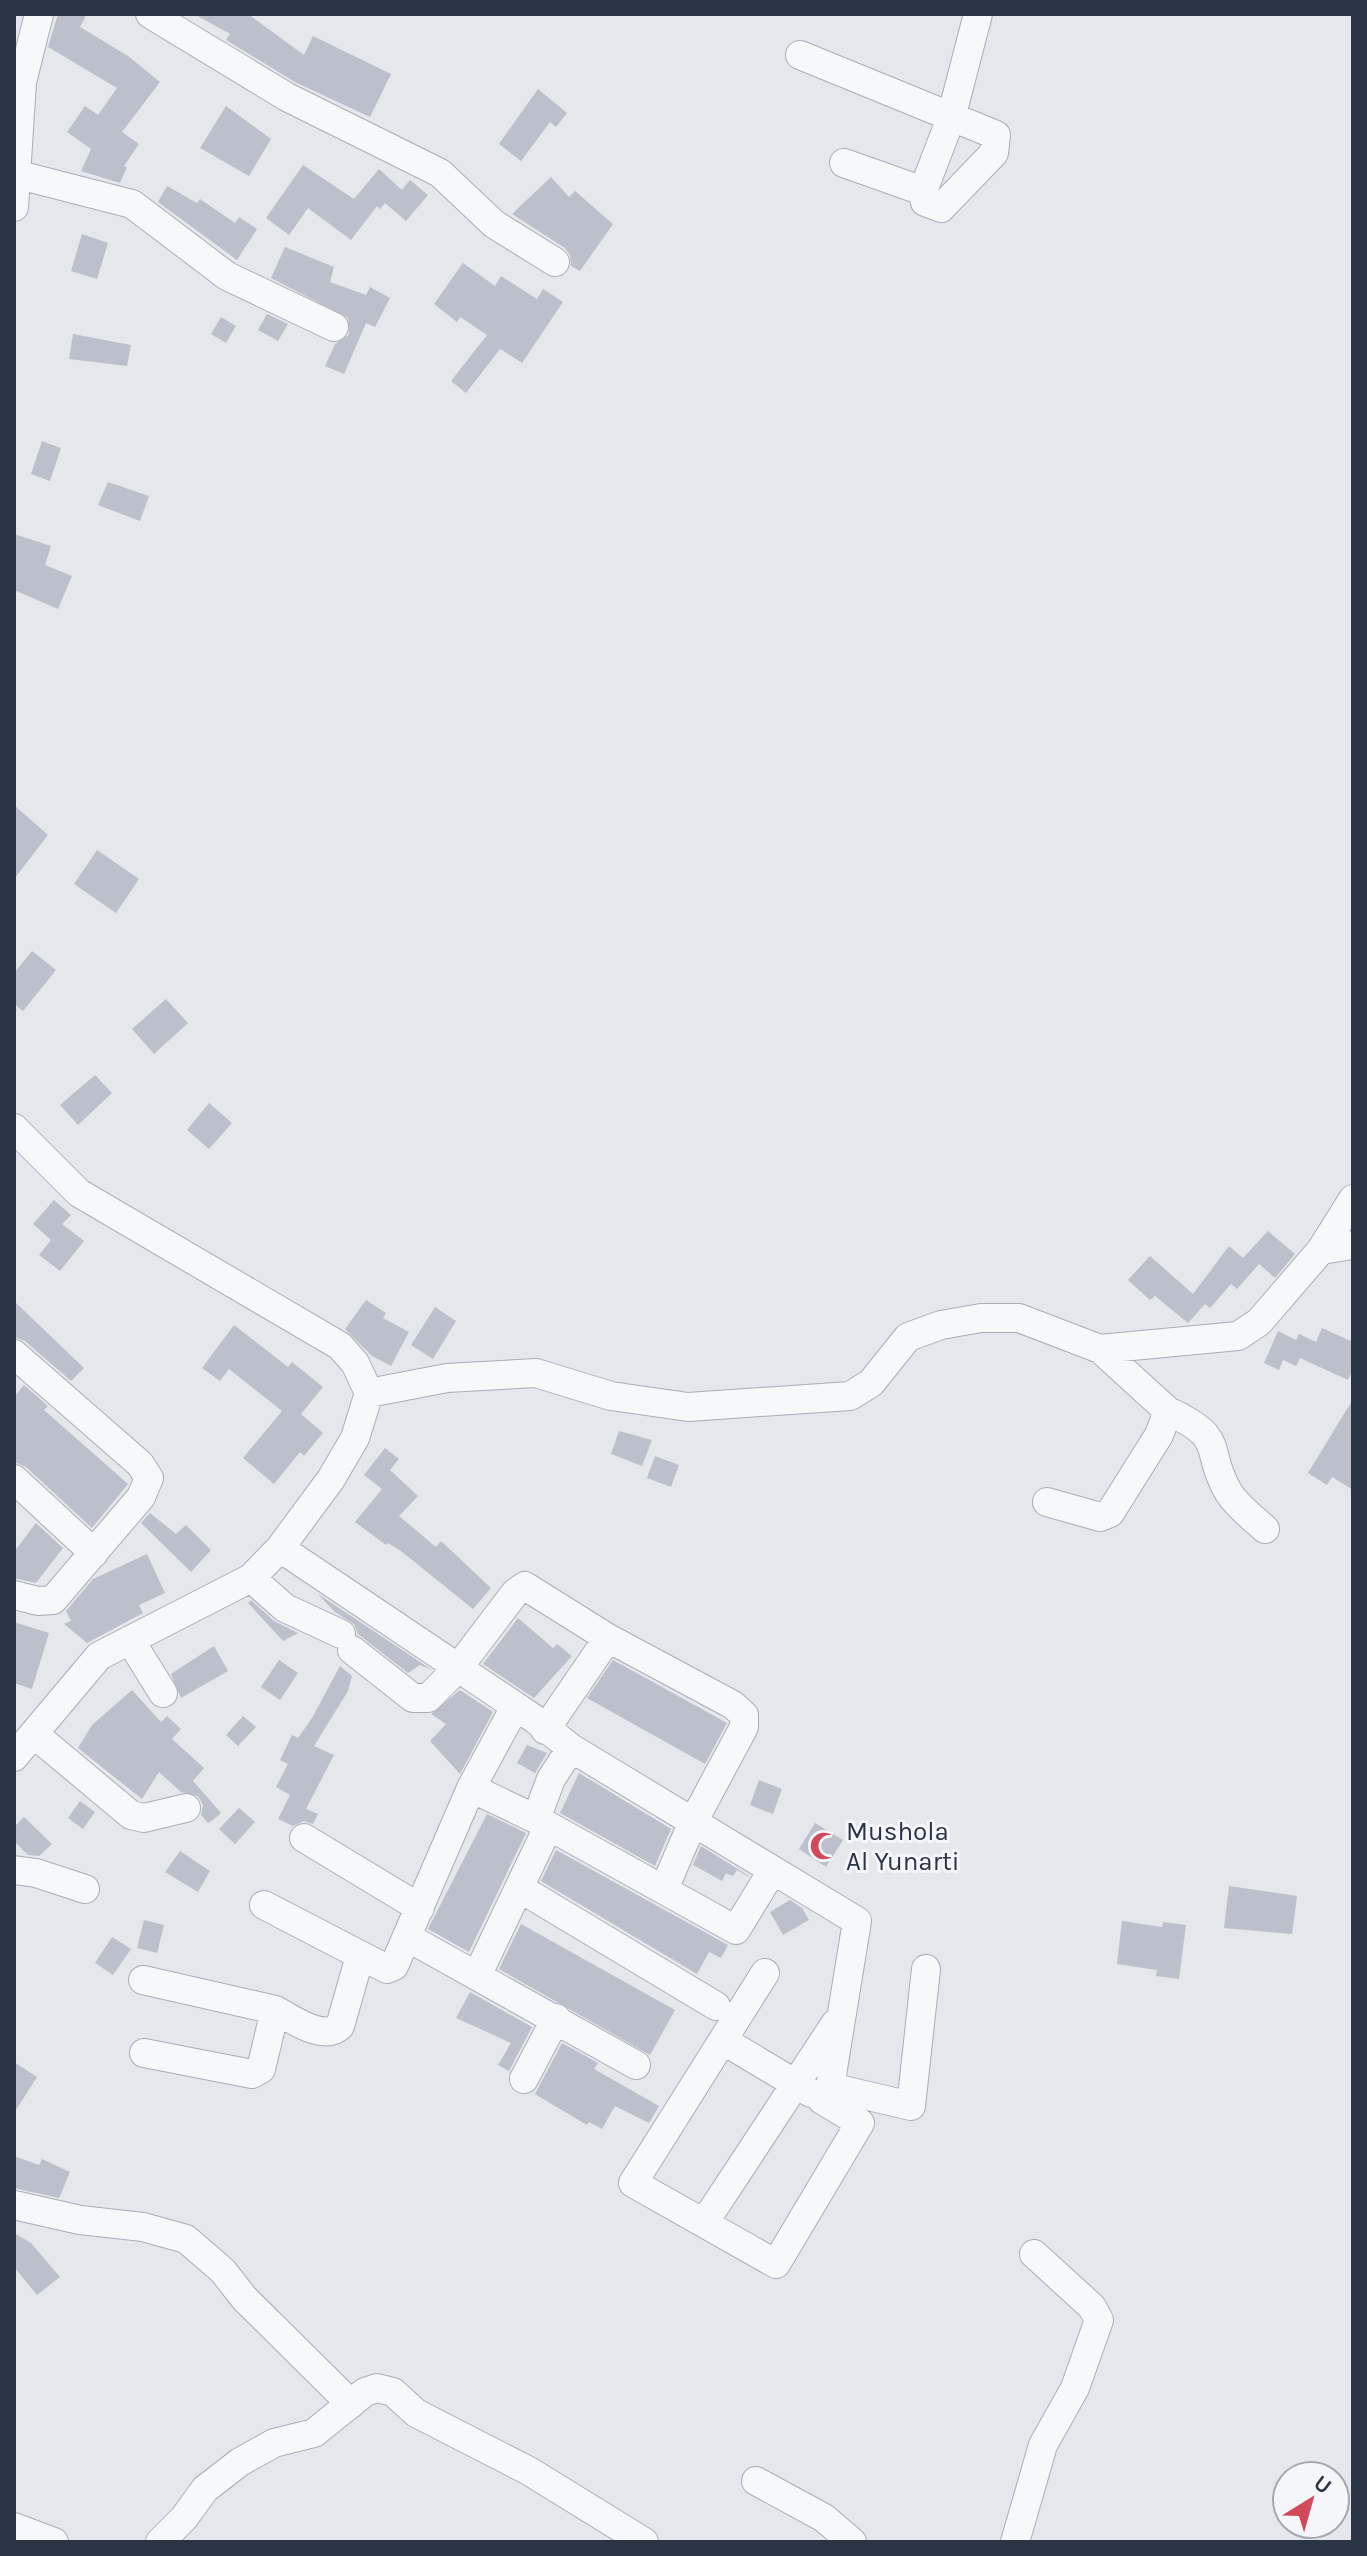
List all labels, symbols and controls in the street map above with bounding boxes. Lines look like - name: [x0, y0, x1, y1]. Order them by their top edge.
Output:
- place label: Mushola Al Yunarti: [846, 1816, 960, 1877]
- mosque icon: Mushola Al Yunarti: [809, 1831, 839, 1861]
- north arrow: [1271, 2460, 1351, 2540]
- text: U: [1309, 2470, 1336, 2500]

